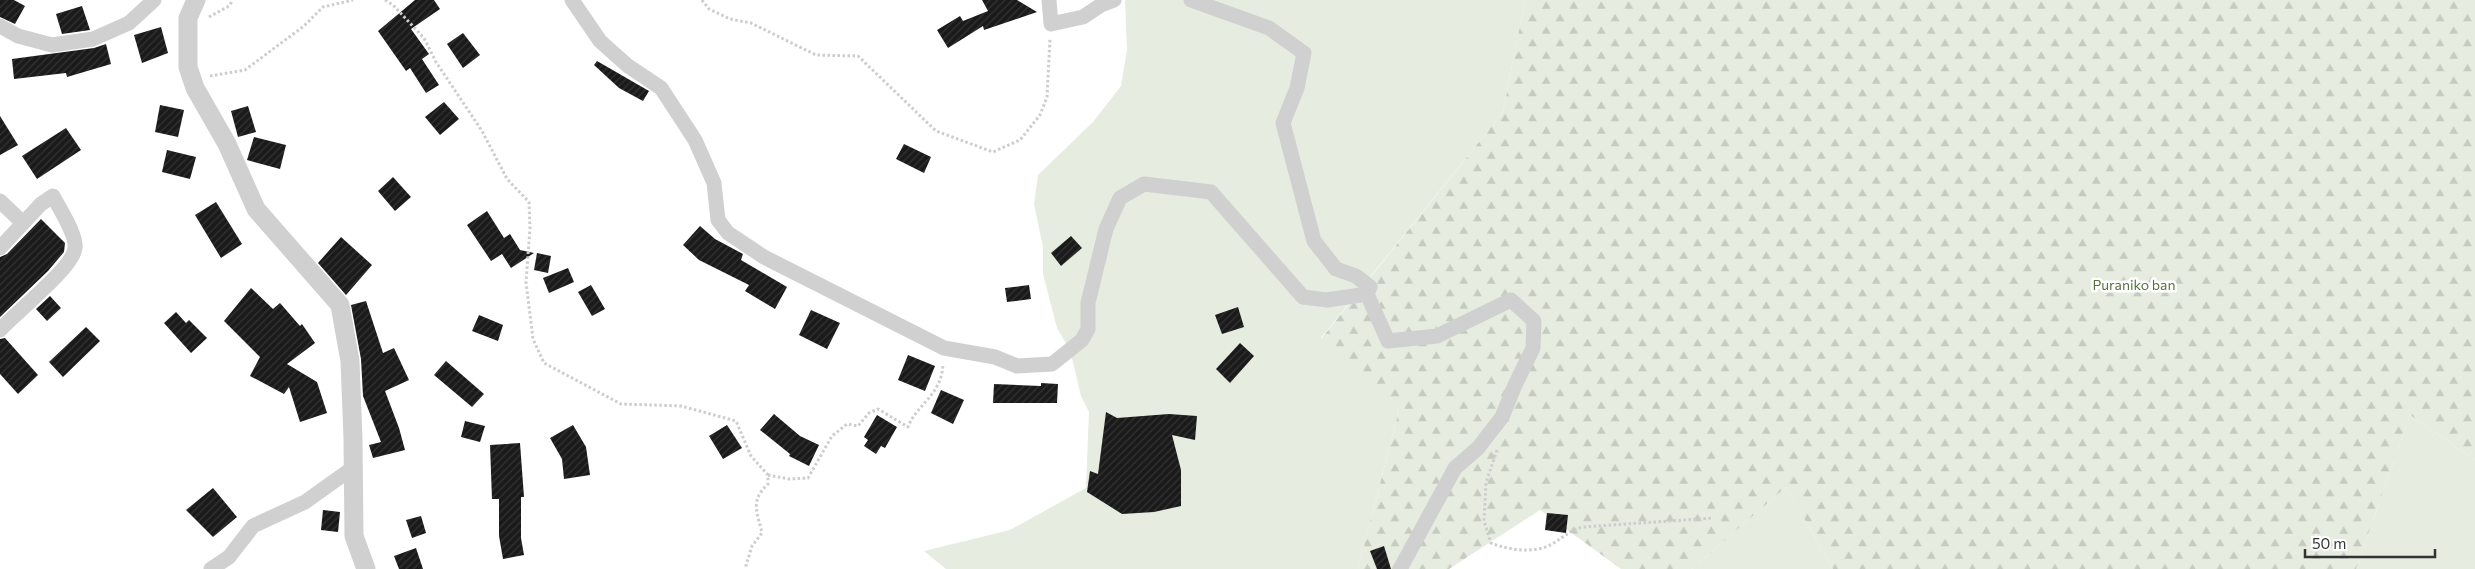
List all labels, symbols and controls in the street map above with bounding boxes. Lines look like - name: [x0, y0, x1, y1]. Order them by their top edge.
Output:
- park label: Puraniko ban: [2093, 276, 2175, 293]
- scale bar: [2305, 526, 2435, 558]
- text: 50 m: [2312, 534, 2346, 552]

